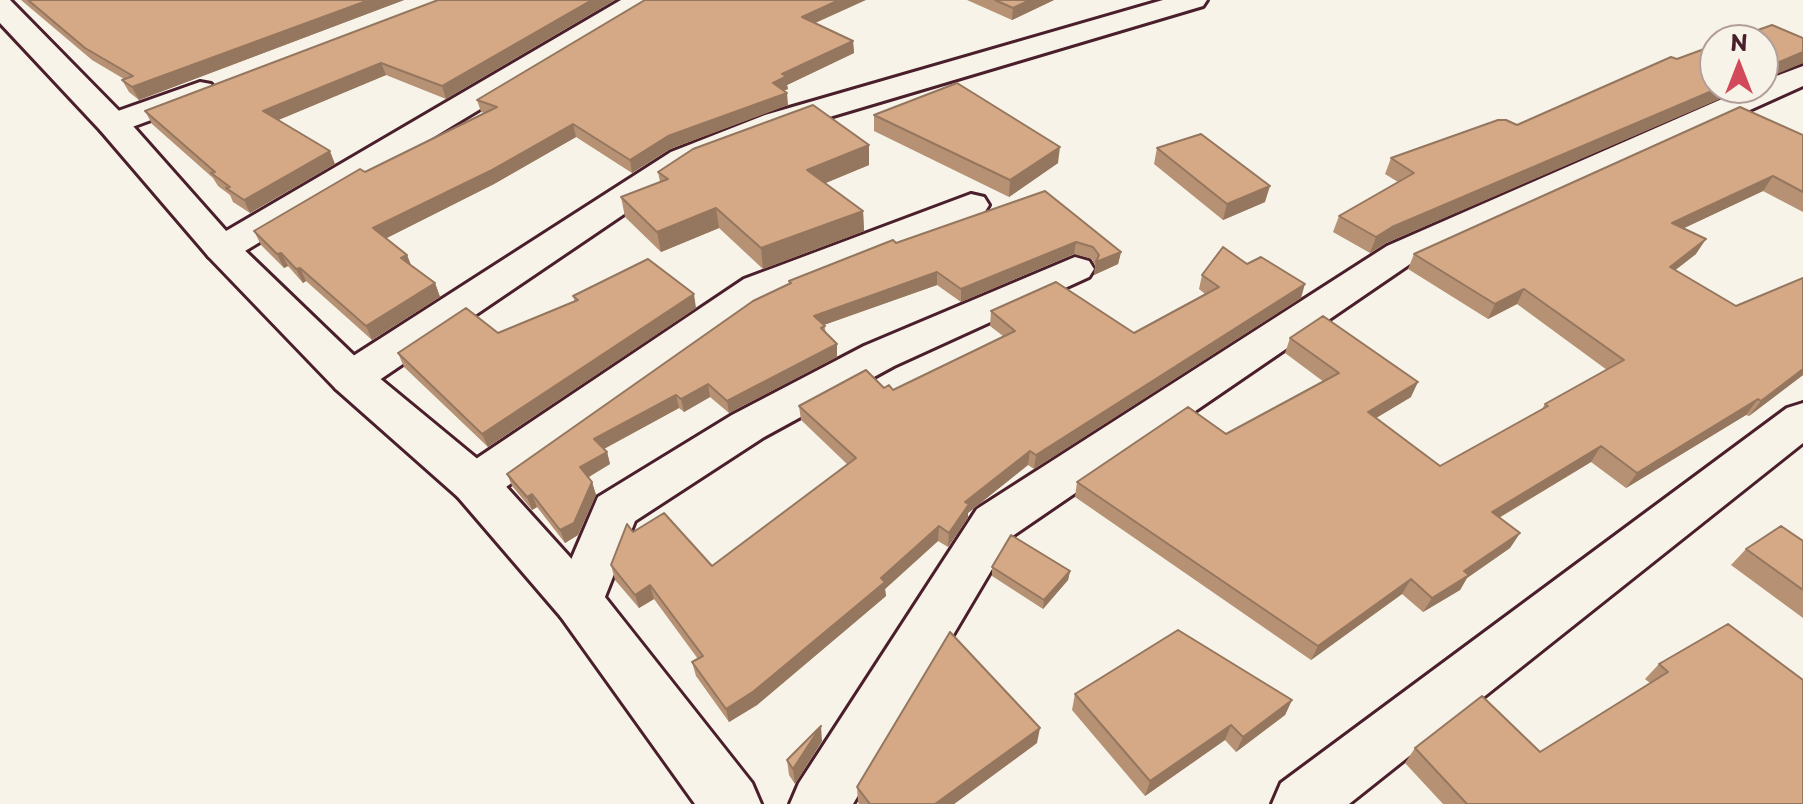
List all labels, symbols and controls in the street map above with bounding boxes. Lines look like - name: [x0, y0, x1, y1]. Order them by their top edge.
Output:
- north arrow: [1699, 24, 1779, 104]
- text: N: [1730, 25, 1748, 58]

